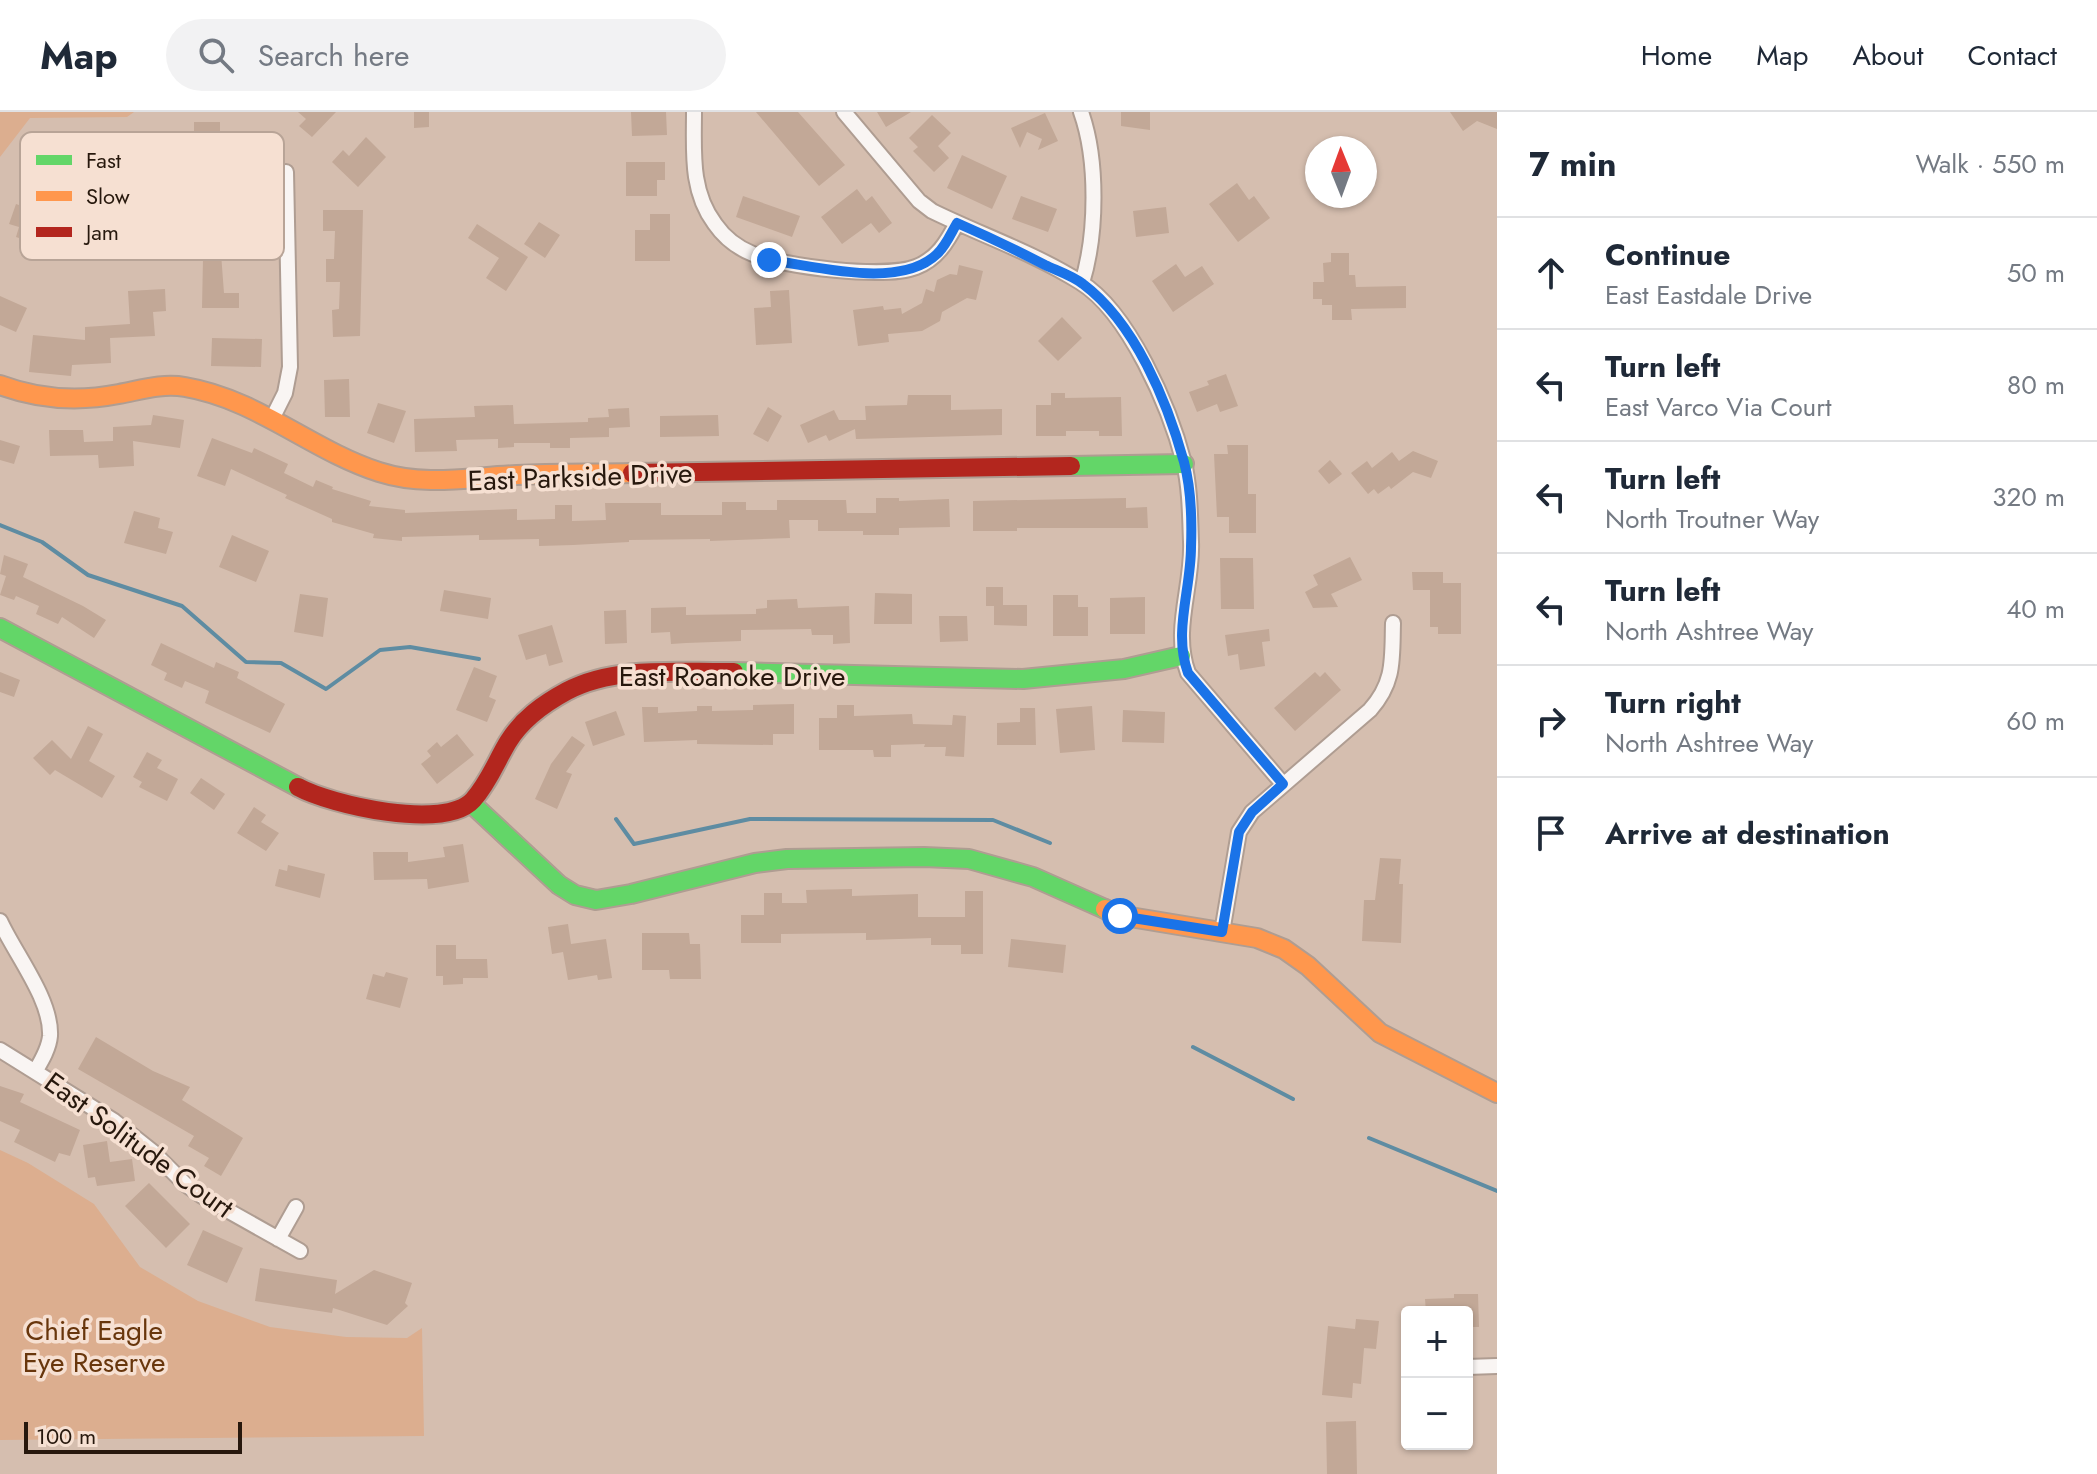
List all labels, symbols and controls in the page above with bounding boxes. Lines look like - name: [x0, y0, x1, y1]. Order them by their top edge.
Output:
- search box: [166, 19, 726, 91]
- text: Map: [40, 28, 118, 83]
- icon: search: [194, 33, 238, 77]
- text: Search here: [258, 34, 410, 77]
- text: Home: [1641, 35, 1712, 76]
- text: Map: [1756, 35, 1808, 76]
- text: About: [1852, 35, 1924, 76]
- text: Contact: [1968, 35, 2057, 76]
- legend: [20, 132, 284, 260]
- north arrow: [1305, 136, 1377, 208]
- text: 7 min: [1529, 140, 1617, 189]
- text: Fast: [86, 144, 122, 176]
- text: Walk · 550 m: [1916, 145, 2065, 183]
- text: Slow: [86, 180, 130, 212]
- text: Jam: [83, 216, 119, 248]
- text: Continue: [1605, 233, 1731, 276]
- route end: [751, 242, 787, 278]
- icon: ahead: [1529, 251, 1573, 295]
- text: 50 m: [2007, 254, 2065, 292]
- text: East Eastdale Drive: [1605, 276, 1812, 314]
- text: Turn left: [1605, 345, 1720, 388]
- icon: left: [1529, 363, 1573, 407]
- text: 80 m: [2007, 366, 2065, 404]
- text: East Varco Via Court: [1605, 388, 1831, 426]
- street label: East Parkside Drive: [467, 453, 693, 501]
- text: Turn left: [1605, 457, 1720, 500]
- icon: left: [1529, 475, 1573, 519]
- text: 320 m: [1992, 478, 2065, 516]
- text: North Troutner Way: [1605, 500, 1819, 538]
- text: Turn left: [1605, 569, 1720, 612]
- icon: left: [1529, 587, 1573, 631]
- text: 40 m: [2006, 590, 2065, 628]
- text: North Ashtree Way: [1605, 612, 1814, 650]
- street label: East Roanoke Drive: [619, 656, 845, 697]
- text: Turn right: [1605, 681, 1741, 724]
- icon: right: [1529, 699, 1573, 743]
- text: 60 m: [2006, 702, 2065, 740]
- text: North Ashtree Way: [1605, 724, 1814, 762]
- icon: arrive: [1529, 811, 1573, 855]
- text: Arrive at destination: [1605, 812, 1890, 855]
- route start: [1102, 898, 1138, 934]
- street label: East Solitude Court: [36, 1062, 242, 1228]
- map controls: [1401, 1306, 1473, 1450]
- button: +: [1401, 1306, 1473, 1378]
- park label: Chief Eagle Eye Reserve: [23, 1310, 165, 1383]
- button: −: [1401, 1378, 1473, 1450]
- scale bar: [24, 1418, 242, 1454]
- text: 100 m: [36, 1420, 96, 1452]

